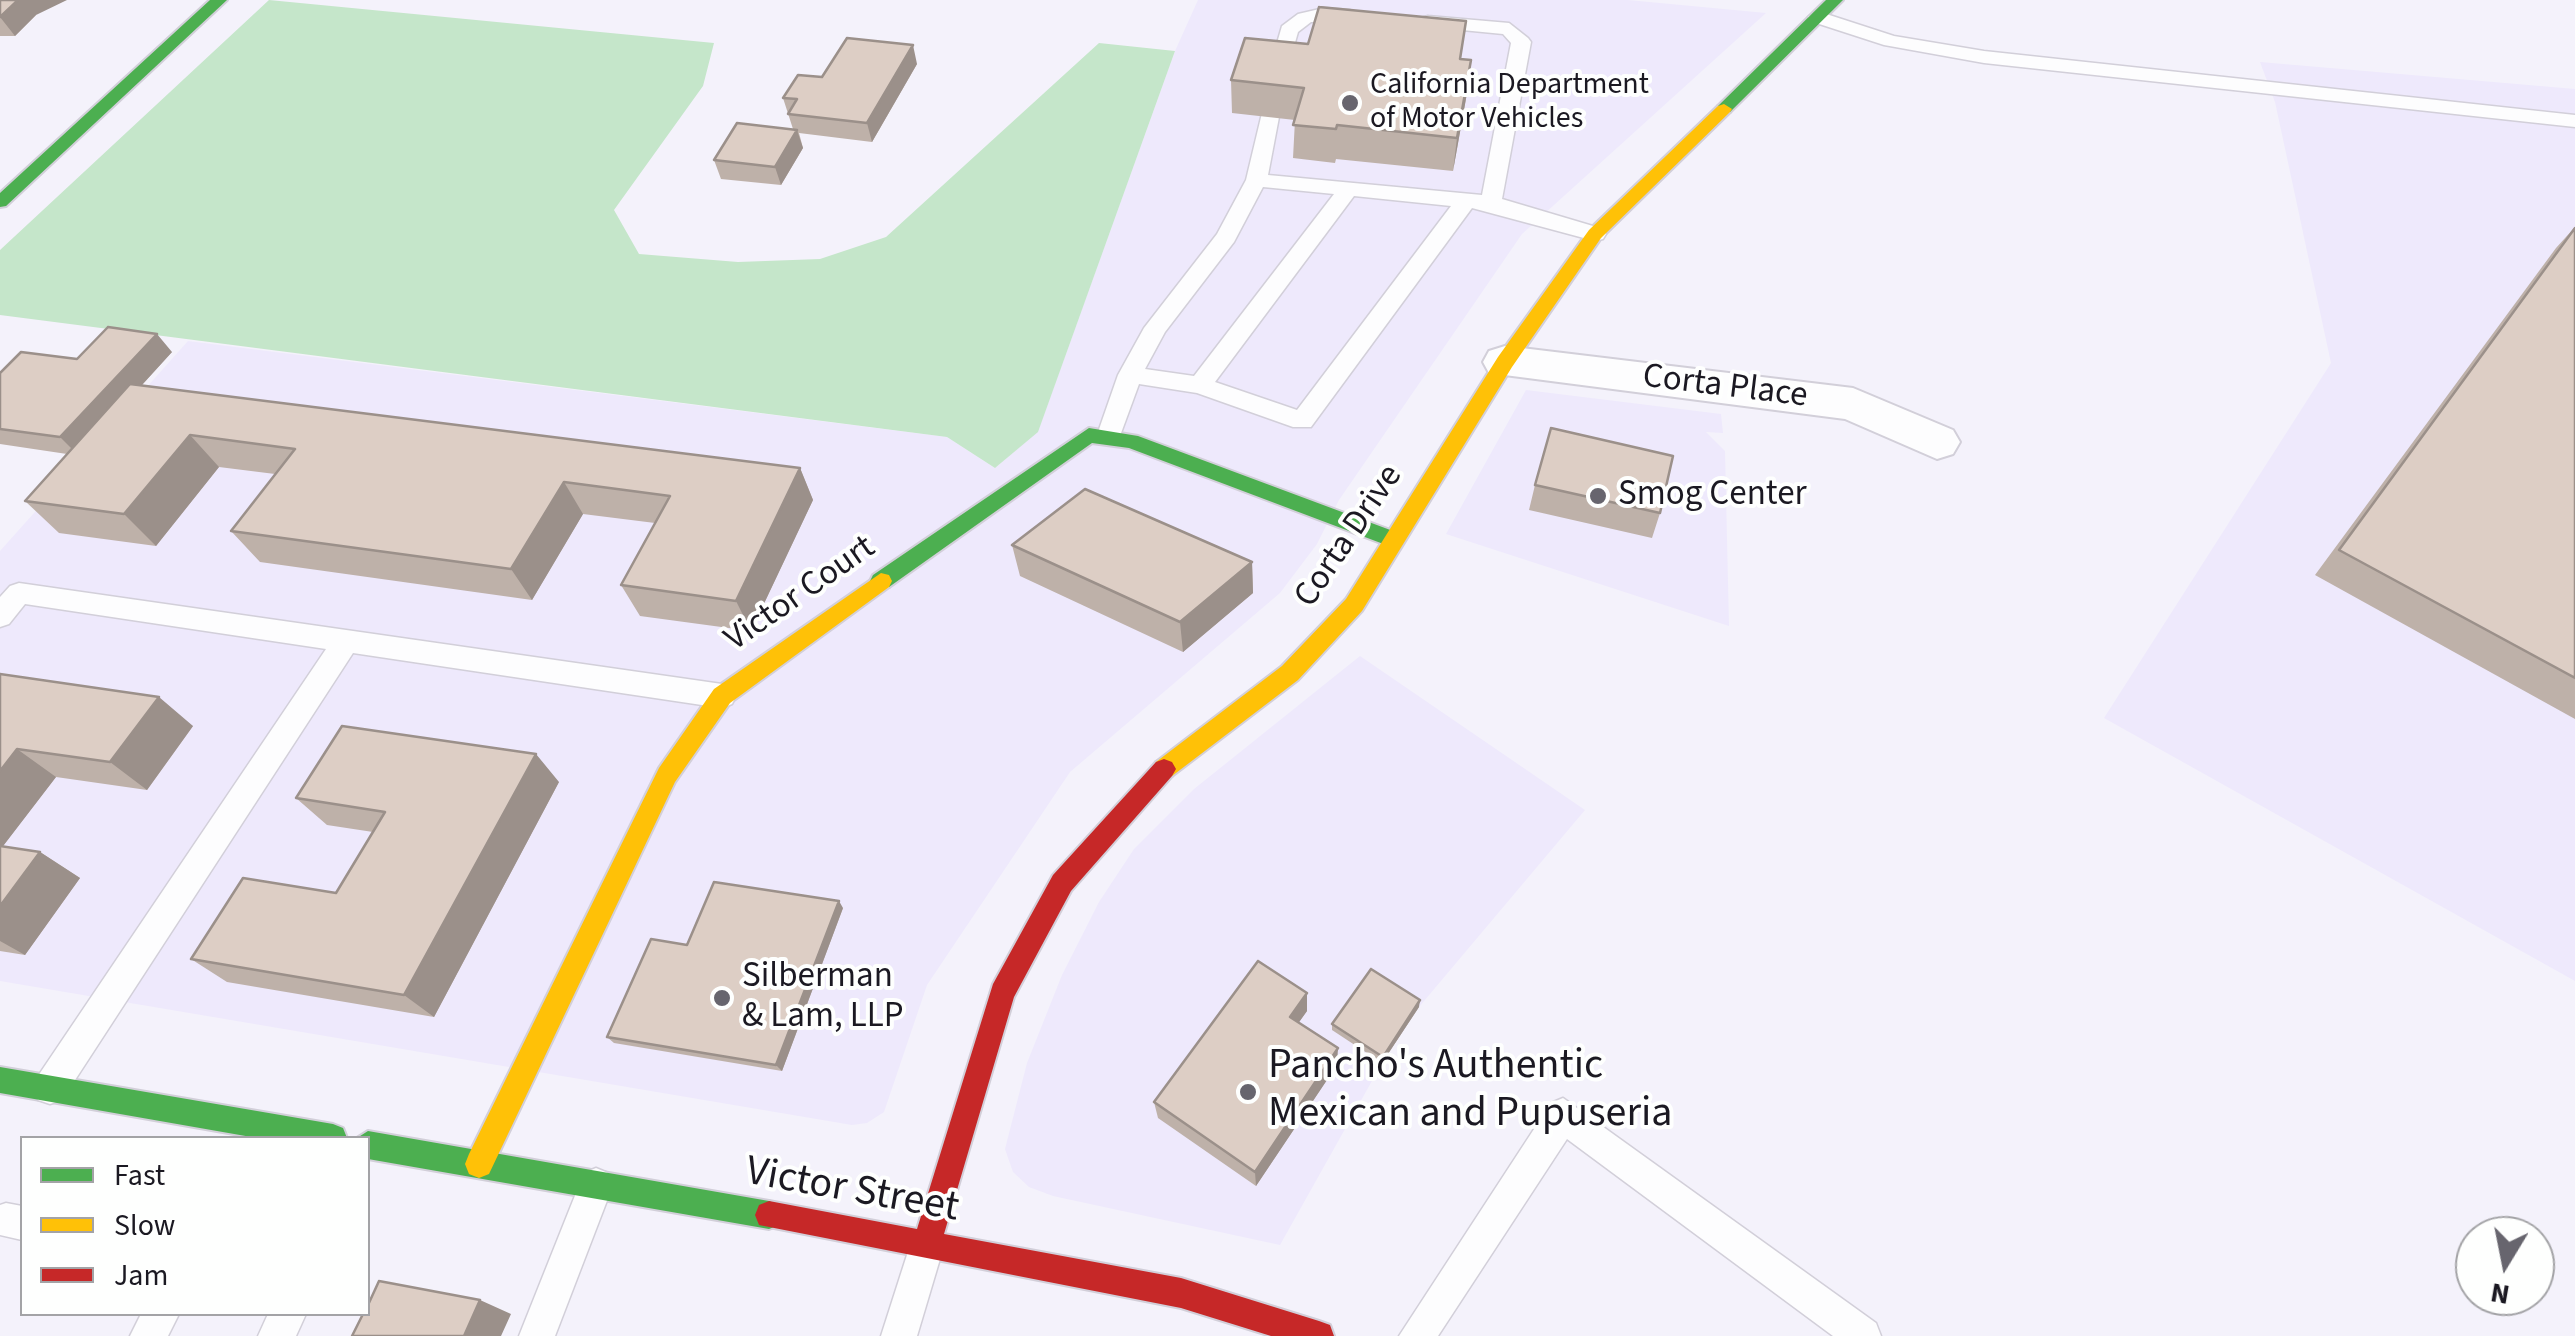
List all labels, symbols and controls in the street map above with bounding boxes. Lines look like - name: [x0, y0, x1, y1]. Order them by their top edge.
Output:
- place label: California Department of Motor Vehicles: [1370, 68, 1649, 138]
- marker: California Department of Motor Vehicles: [1339, 92, 1361, 114]
- street label: Corta Place: [1640, 357, 1810, 419]
- street label: Corta Drive: [1287, 458, 1413, 616]
- place label: Smog Center: [1618, 475, 1807, 517]
- marker: Smog Center: [1587, 485, 1609, 507]
- street label: Victor Court: [718, 528, 884, 662]
- place label: Silberman & Lam, LLP: [742, 957, 904, 1039]
- marker: Silberman & Lam, LLP: [711, 987, 733, 1009]
- place label: Pancho's Authentic Mexican and Pupuseria: [1268, 1043, 1673, 1142]
- marker: Pancho's Authentic Mexican and Pupuseria: [1237, 1081, 1259, 1103]
- legend: [20, 1136, 370, 1316]
- street label: Victor Street: [742, 1148, 962, 1236]
- text: Fast: [114, 1154, 165, 1197]
- text: Slow: [114, 1204, 175, 1247]
- north arrow: [2455, 1216, 2555, 1316]
- text: Jam: [114, 1254, 168, 1297]
- text: N: [2487, 1272, 2513, 1315]

